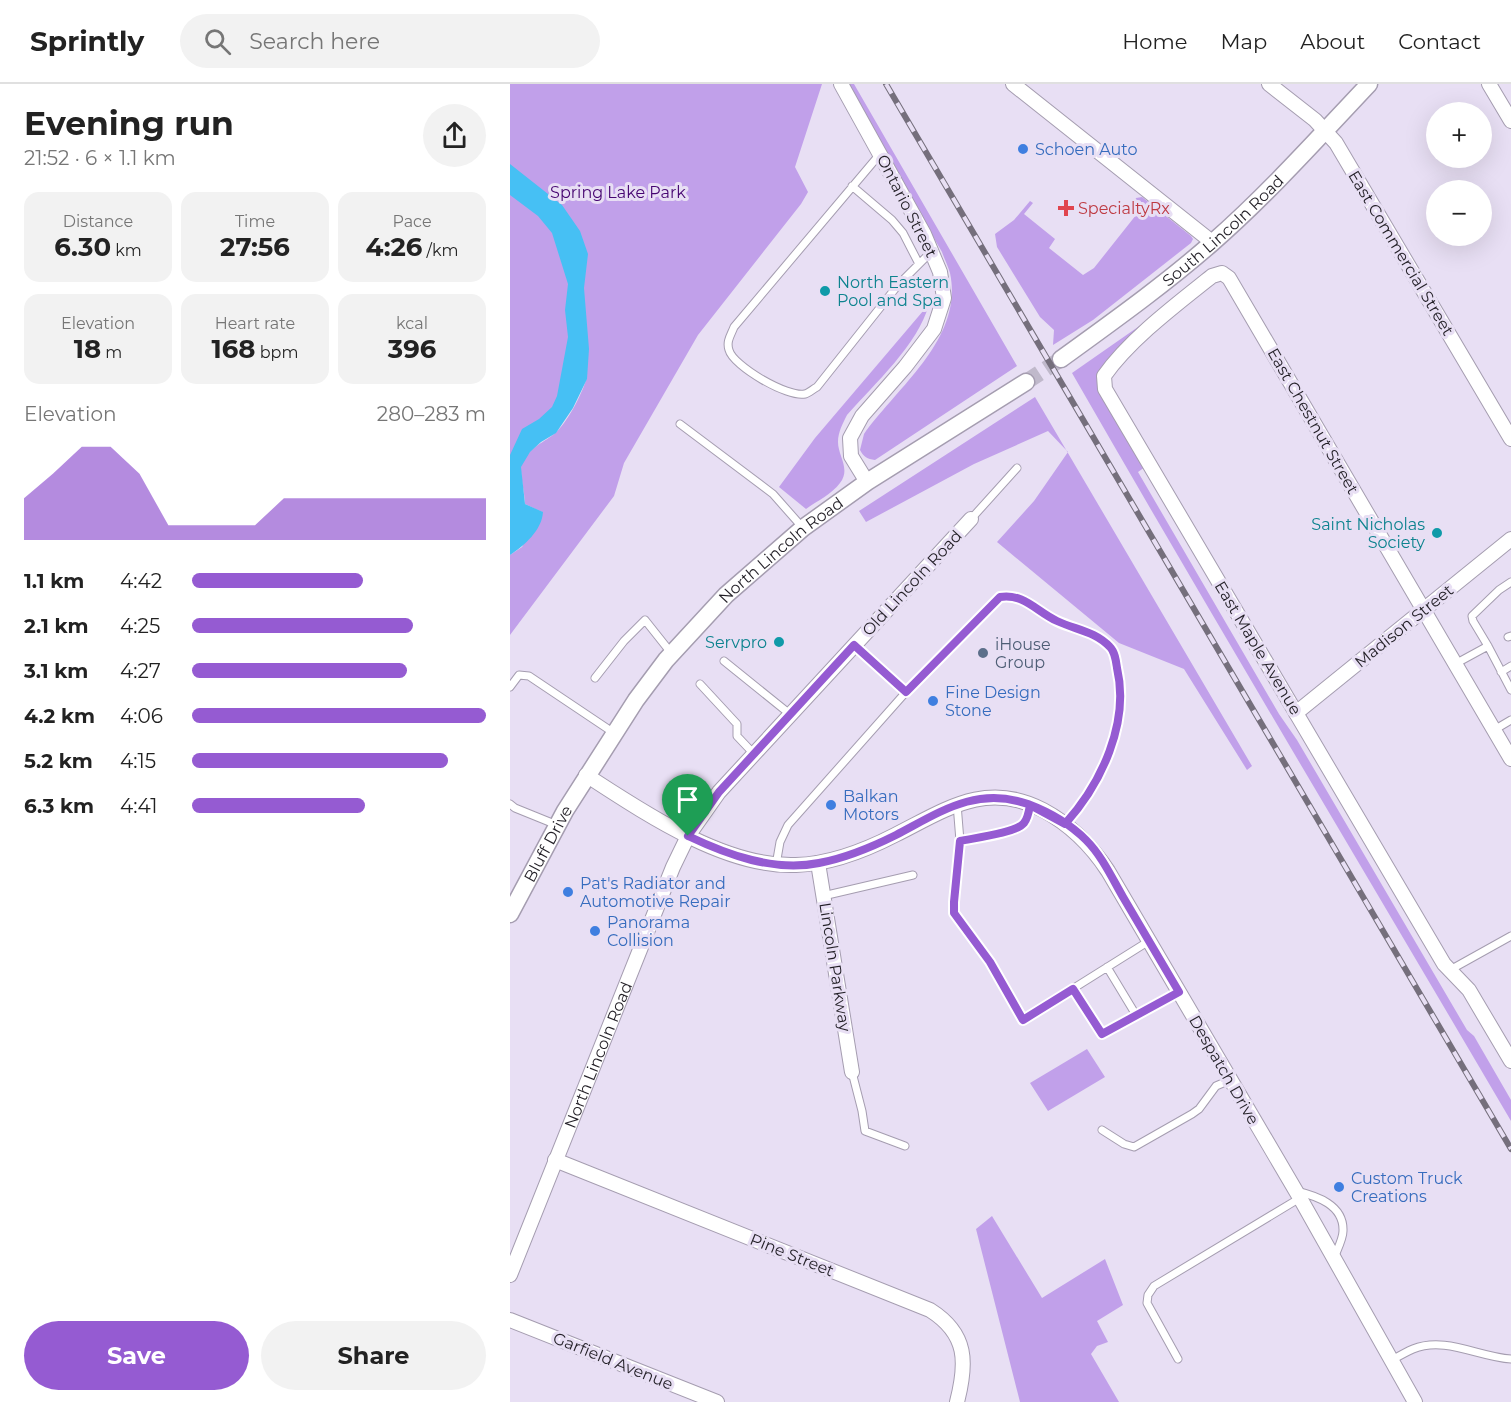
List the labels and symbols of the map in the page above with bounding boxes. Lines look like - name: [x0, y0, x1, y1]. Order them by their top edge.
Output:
- place label: Schoen Auto: [1035, 140, 1138, 159]
- marker: Schoen Auto: [1016, 142, 1030, 156]
- street label: Ontario Street: [873, 151, 941, 261]
- street label: East Commercial Street: [1344, 167, 1458, 339]
- street label: South Lincoln Road: [1158, 171, 1287, 290]
- park label: Spring Lake Park: [550, 183, 686, 202]
- place label: SpecialtyRx: [1078, 199, 1170, 218]
- marker: SpecialtyRx: [1059, 201, 1073, 215]
- place label: North Eastern Pool and Spa: [837, 273, 949, 310]
- marker: North Eastern Pool and Spa: [818, 284, 832, 298]
- street label: East Chestnut Street: [1263, 345, 1363, 498]
- street label: North Lincoln Road: [714, 493, 847, 607]
- place label: Saint Nicholas Society: [1311, 515, 1425, 552]
- street label: Old Lincoln Road: [858, 526, 966, 640]
- marker: Saint Nicholas Society: [1430, 526, 1444, 540]
- street label: East Maple Avenue: [1211, 578, 1305, 718]
- street label: Madison Street: [1351, 580, 1457, 671]
- place label: Servpro: [705, 633, 767, 652]
- marker: Servpro: [772, 635, 786, 649]
- place label: iHouse Group: [995, 635, 1051, 672]
- marker: iHouse Group: [976, 646, 990, 660]
- place label: Fine Design Stone: [945, 683, 1041, 720]
- marker: Fine Design Stone: [926, 694, 940, 708]
- pin: [662, 774, 713, 836]
- place label: Balkan Motors: [843, 787, 899, 824]
- marker: Balkan Motors: [824, 798, 838, 812]
- street label: Bluff Drive: [519, 801, 576, 885]
- place label: Pat's Radiator and Automotive Repair: [580, 874, 731, 911]
- marker: Pat's Radiator and Automotive Repair: [561, 885, 575, 899]
- street label: Lincoln Parkway: [815, 901, 855, 1033]
- place label: Panorama Collision: [607, 913, 690, 950]
- marker: Panorama Collision: [588, 924, 602, 938]
- street label: North Lincoln Road: [560, 979, 636, 1131]
- street label: Despatch Drive: [1185, 1012, 1263, 1128]
- place label: Custom Truck Creations: [1351, 1169, 1463, 1206]
- marker: Custom Truck Creations: [1332, 1180, 1346, 1194]
- street label: Pine Street: [747, 1230, 837, 1281]
- street label: Garfield Avenue: [550, 1328, 676, 1394]

